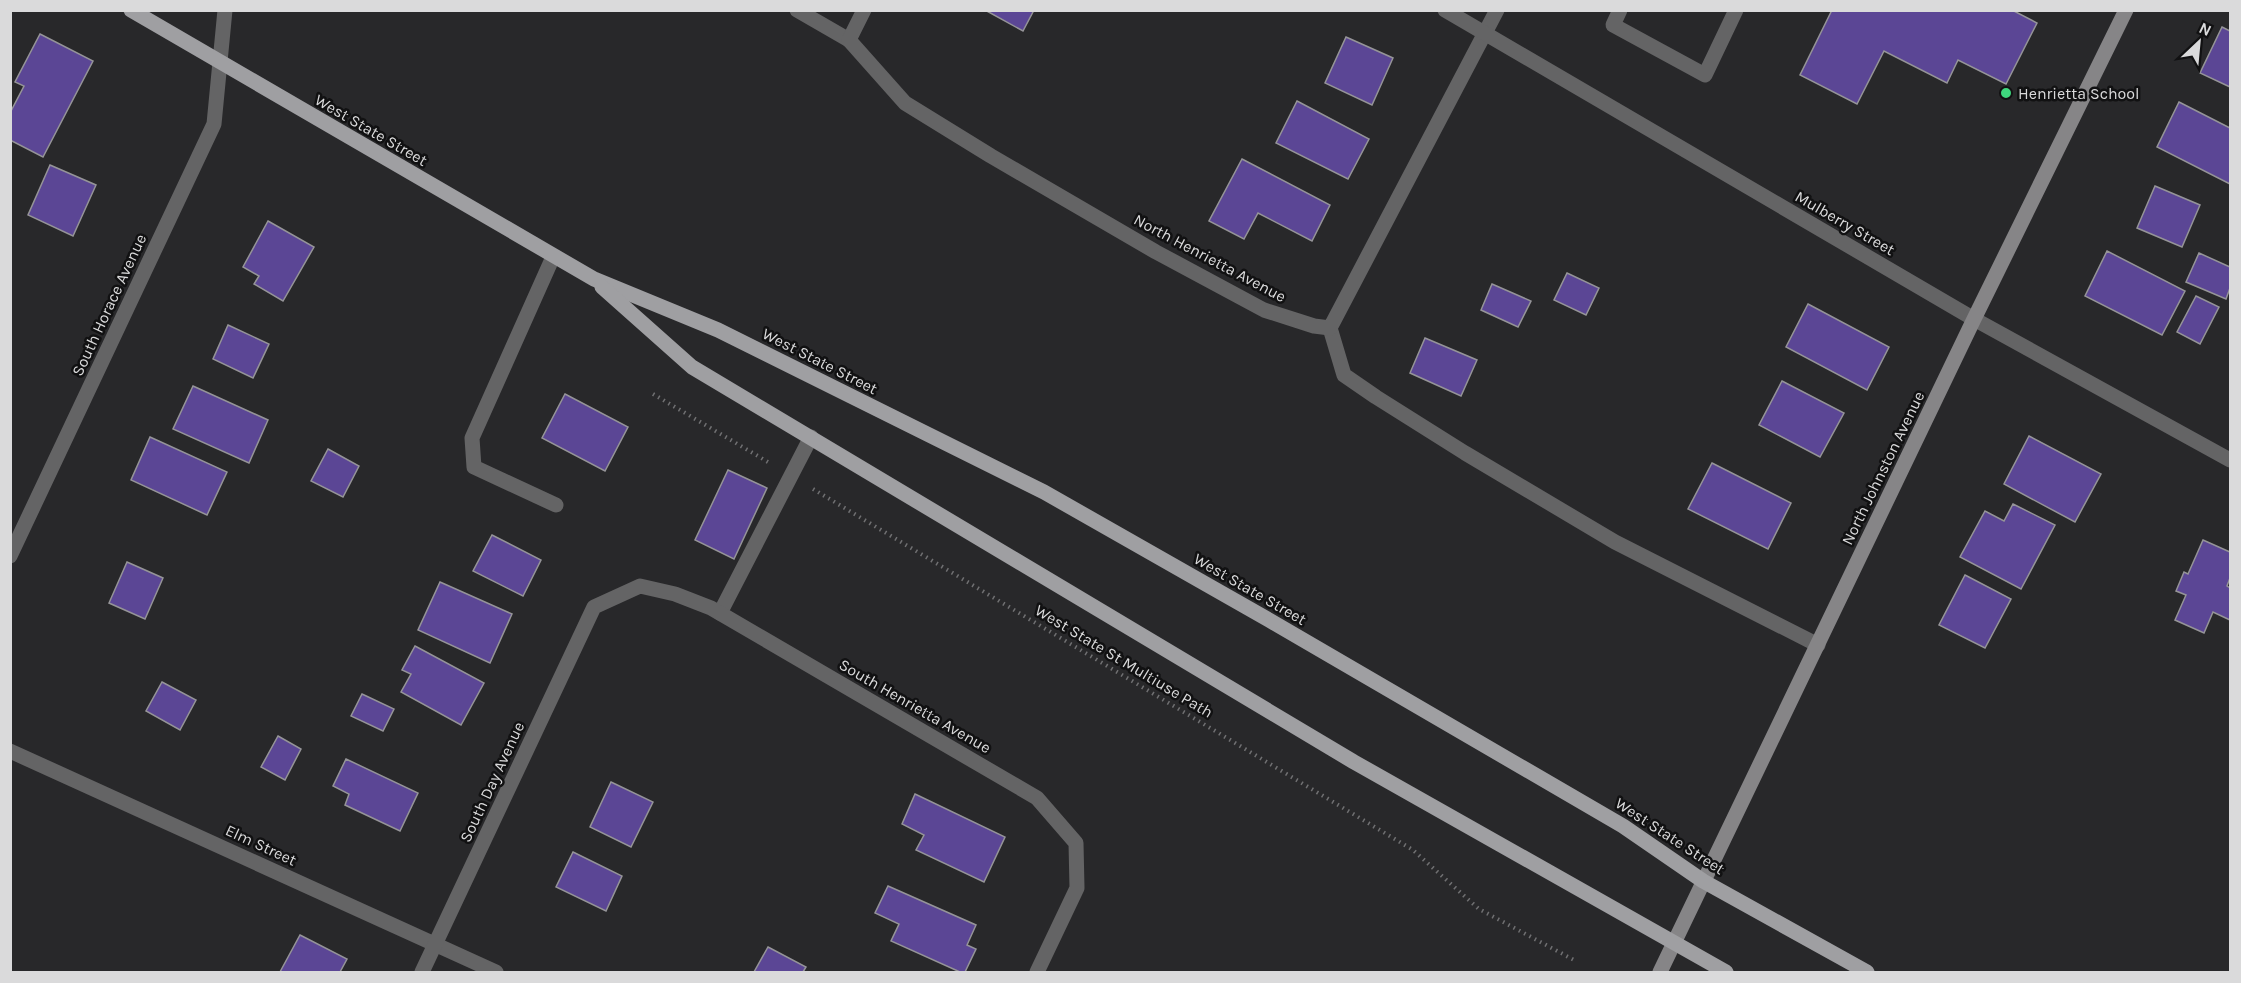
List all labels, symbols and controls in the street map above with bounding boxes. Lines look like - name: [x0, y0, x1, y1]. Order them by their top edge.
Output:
- north arrow: [2169, 12, 2229, 72]
- text: N: [2196, 18, 2215, 40]
- place label: Henrietta School: [2018, 84, 2140, 103]
- marker: Henrietta School: [1999, 86, 2013, 100]
- street label: West State Street: [311, 90, 431, 170]
- street label: Mulberry Street: [1792, 187, 1898, 259]
- street label: North Henrietta Avenue: [1131, 210, 1289, 306]
- street label: South Horace Avenue: [68, 231, 150, 379]
- street label: West State Street: [759, 324, 881, 398]
- street label: North Johnston Avenue: [1837, 388, 1929, 548]
- street label: West State Street: [1190, 549, 1310, 629]
- street label: West State St Multiuse Path: [1032, 600, 1216, 722]
- street label: South Henrietta Avenue: [836, 655, 994, 757]
- street label: South Day Avenue: [456, 719, 528, 845]
- street label: West State Street: [1612, 794, 1728, 878]
- street label: Elm Street: [222, 820, 300, 870]

